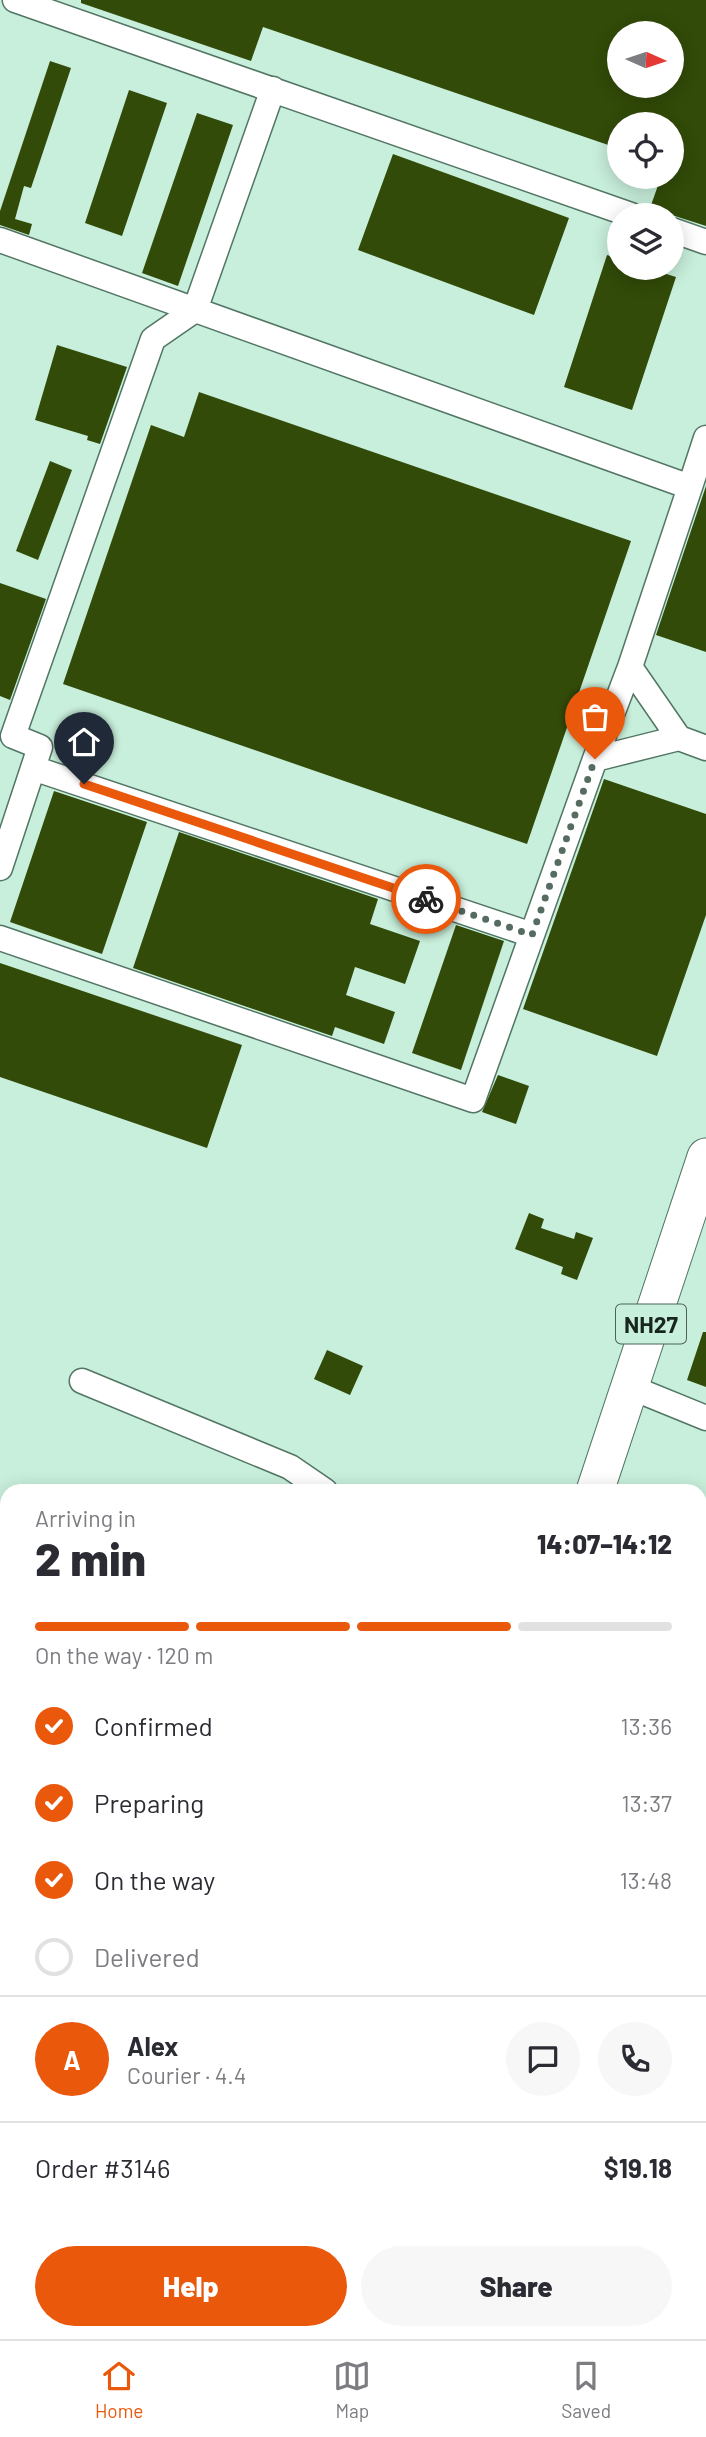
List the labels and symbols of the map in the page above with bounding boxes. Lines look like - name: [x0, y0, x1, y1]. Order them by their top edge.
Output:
- north arrow: [607, 21, 684, 98]
- pin: [565, 687, 625, 759]
- pin: [54, 712, 114, 784]
- courier: [391, 864, 461, 934]
- road number: NH27: [616, 1304, 686, 1344]

